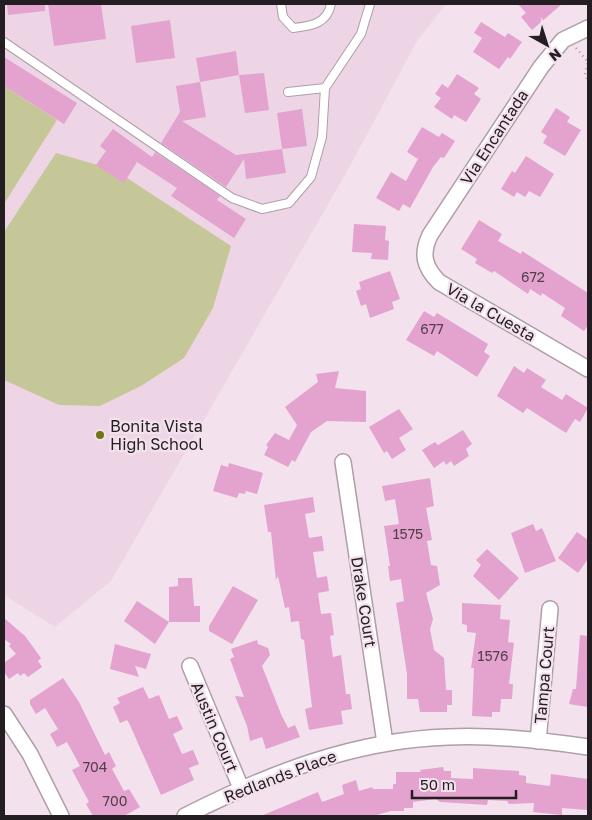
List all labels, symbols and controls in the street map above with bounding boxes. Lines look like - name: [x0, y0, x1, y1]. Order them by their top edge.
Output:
- north arrow: [522, 20, 572, 70]
- text: N: [546, 46, 565, 65]
- street label: Via Encantada: [456, 86, 532, 188]
- house number: 672: [521, 268, 545, 285]
- street label: Via la Cuesta: [443, 278, 539, 346]
- house number: 677: [420, 320, 444, 337]
- place label: Bonita Vista High School: [110, 416, 203, 454]
- marker: Bonita Vista High School: [94, 429, 106, 441]
- house number: 1575: [393, 525, 423, 542]
- street label: Drake Court: [347, 555, 381, 649]
- street label: Tampa Court: [530, 625, 558, 725]
- house number: 1576: [478, 647, 508, 664]
- street label: Austin Court: [187, 679, 243, 775]
- street label: Redlands Place: [221, 745, 339, 807]
- house number: 704: [83, 758, 107, 775]
- scale bar: [412, 768, 516, 800]
- text: 50 m: [420, 775, 455, 793]
- house number: 700: [103, 792, 127, 809]

